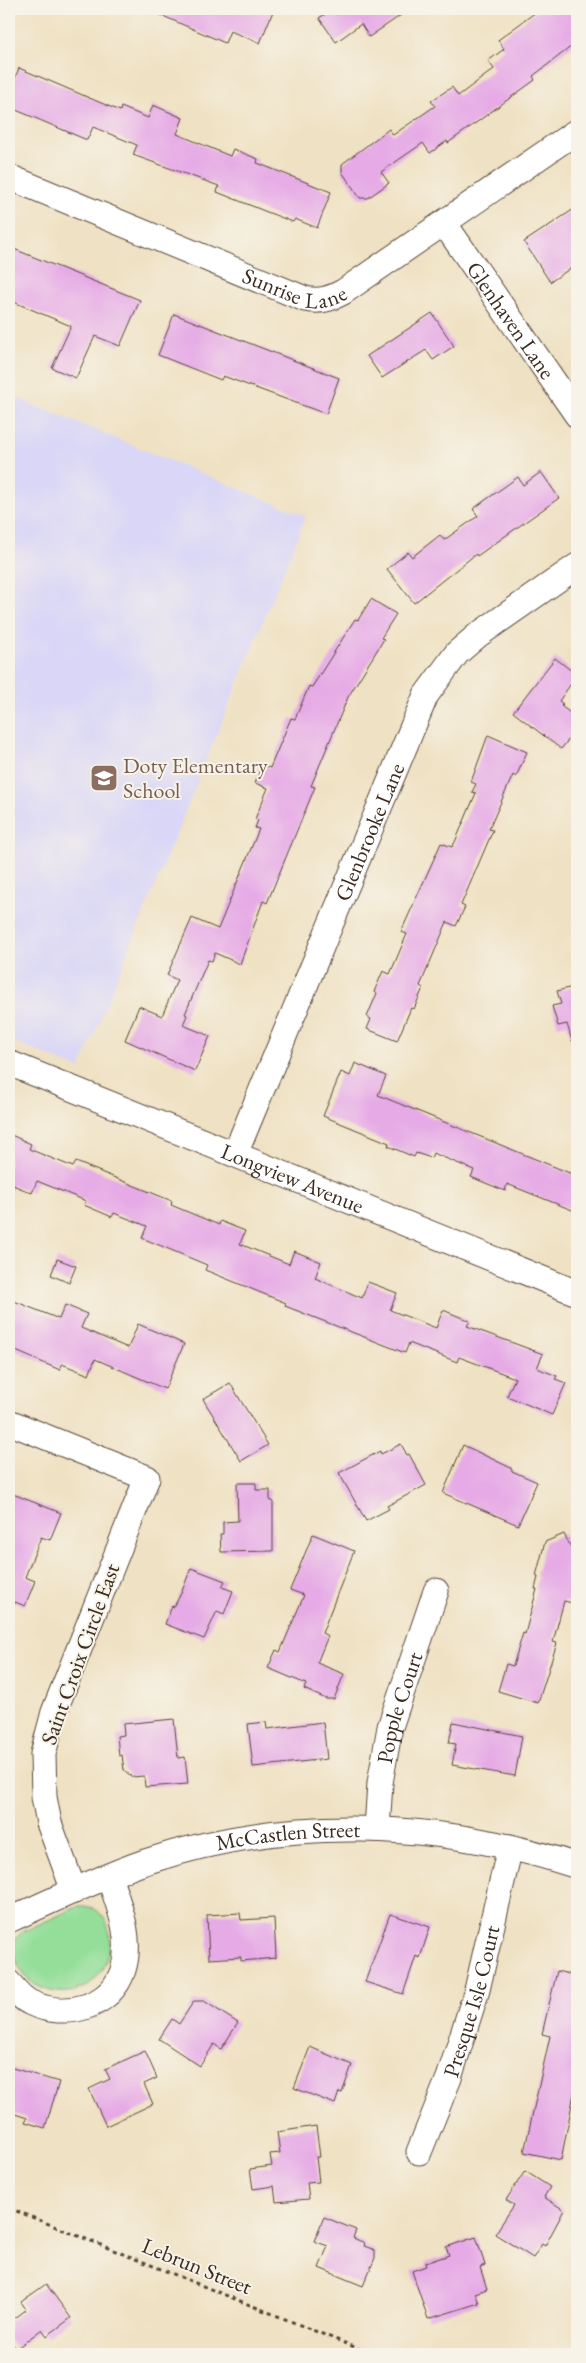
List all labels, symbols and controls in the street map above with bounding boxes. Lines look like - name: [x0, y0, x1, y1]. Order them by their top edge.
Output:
- street label: Glenhaven Lane: [460, 256, 562, 385]
- street label: Sunrise Lane: [238, 260, 352, 315]
- place label: Doty Elementary School: [123, 751, 268, 805]
- street label: Glenbrooke Lane: [327, 758, 411, 905]
- school or university icon: Doty Elementary School: [89, 763, 119, 793]
- street label: Longview Avenue: [217, 1136, 369, 1220]
- street label: Saint Croix Circle East: [34, 1559, 126, 1749]
- street label: Popple Court: [369, 1648, 429, 1766]
- street label: McCastlen Street: [213, 1815, 360, 1857]
- street label: Presque Isle Court: [436, 1922, 506, 2081]
- street label: Lebrun Street: [138, 2231, 256, 2301]

